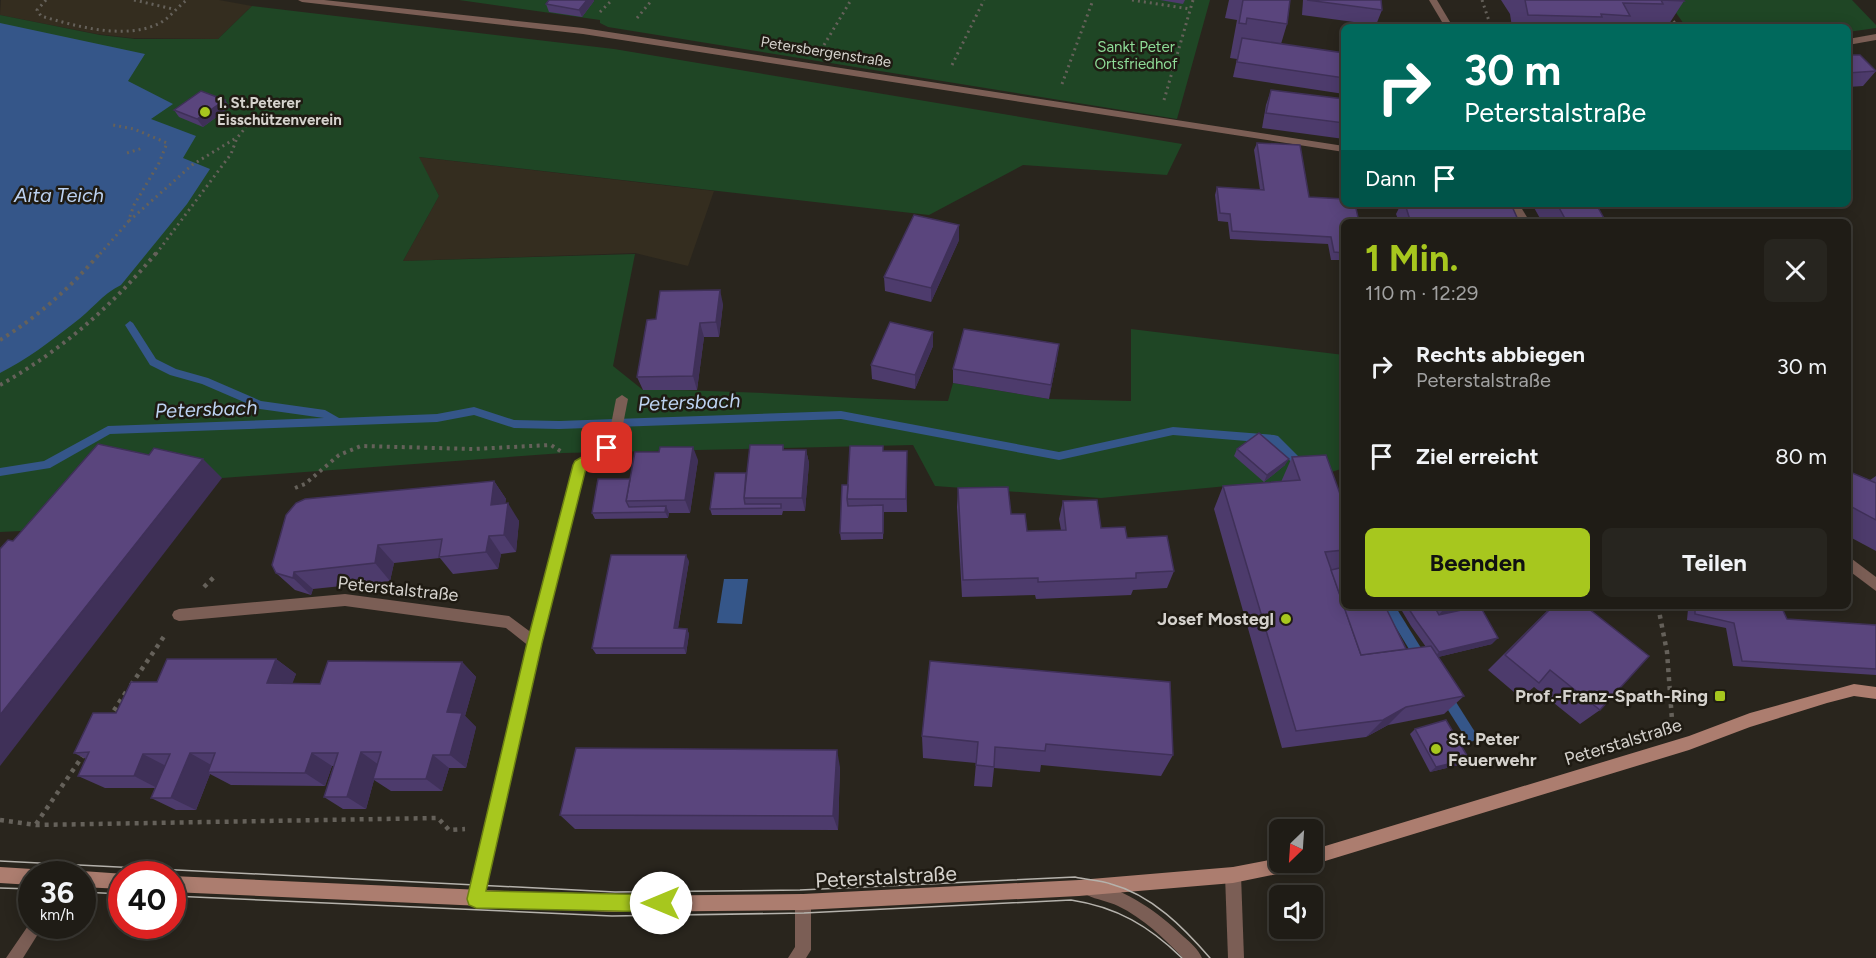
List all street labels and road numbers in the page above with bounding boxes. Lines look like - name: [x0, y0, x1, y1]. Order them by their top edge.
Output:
- street label: Petersbergenstraße: [759, 33, 893, 71]
- street label: Peterstalstraße: [336, 572, 460, 606]
- street label: Peterstalstraße: [1562, 714, 1684, 770]
- street label: Peterstalstraße: [815, 860, 957, 893]

